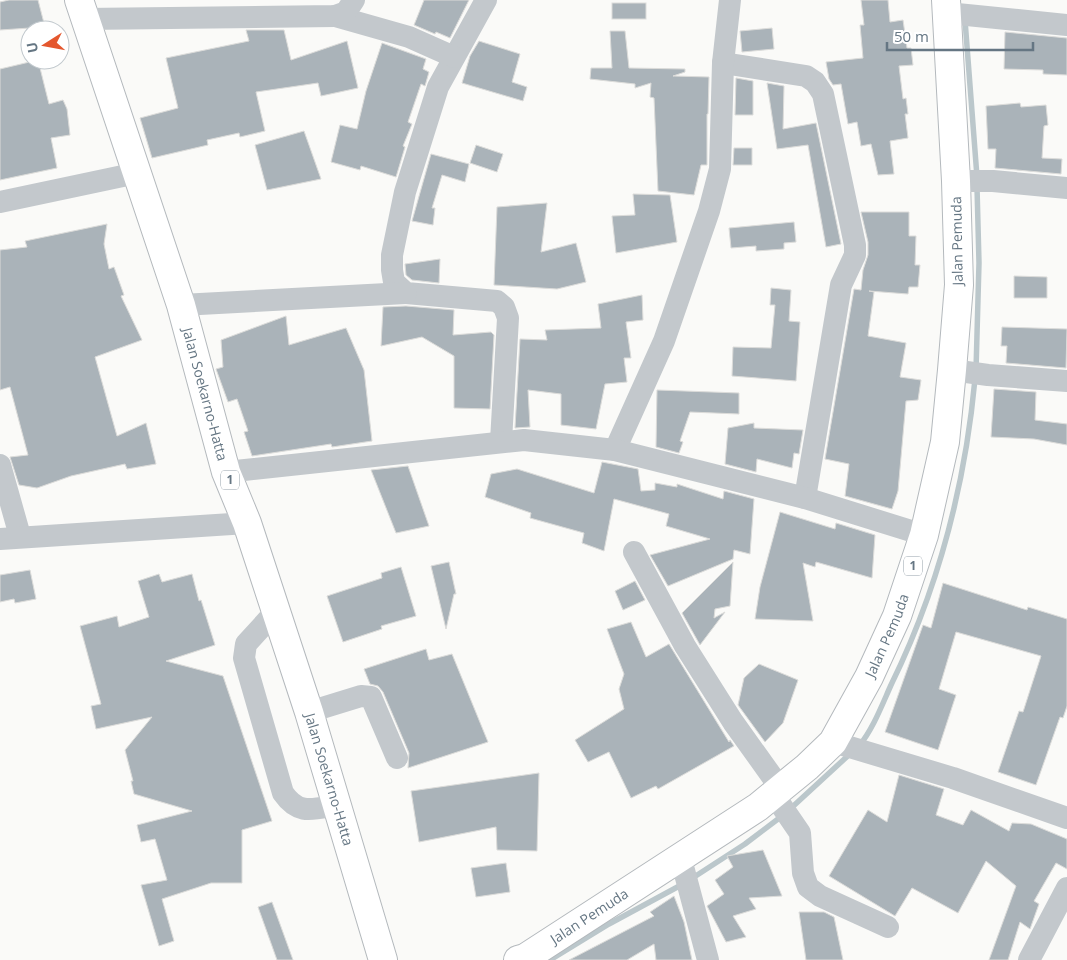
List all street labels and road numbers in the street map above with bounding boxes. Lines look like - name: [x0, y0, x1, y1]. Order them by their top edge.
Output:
- street label: Jalan Pemuda: [946, 196, 967, 288]
- street label: Jalan Soekarno-Hatta: [178, 323, 233, 463]
- road number: 1: [221, 470, 239, 490]
- road number: 1: [904, 556, 922, 576]
- street label: Jalan Pemuda: [859, 591, 913, 682]
- street label: Jalan Soekarno-Hatta: [300, 709, 358, 848]
- street label: Jalan Pemuda: [545, 884, 632, 949]

